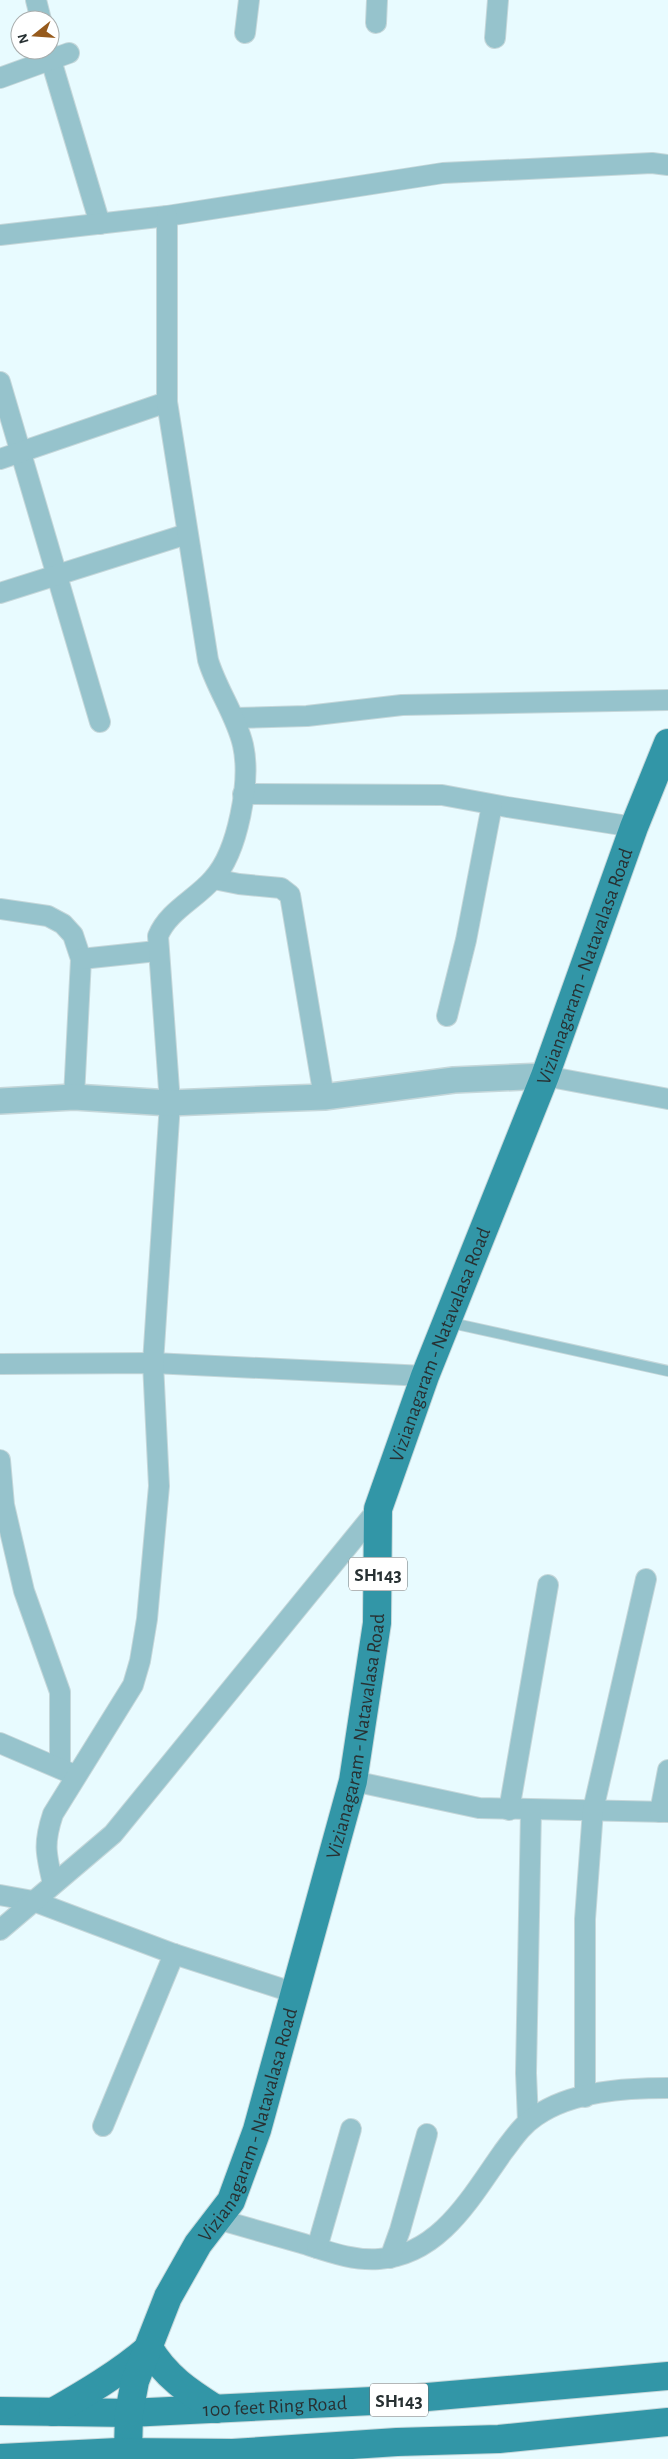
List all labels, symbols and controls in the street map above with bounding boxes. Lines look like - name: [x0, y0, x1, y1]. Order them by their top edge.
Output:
- north arrow: [10, 10, 60, 60]
- text: N: [15, 32, 32, 45]
- street label: Vizianagaram - Natavalasa Road: [534, 846, 637, 1088]
- street label: Vizianagaram - Natavalasa Road: [386, 1225, 494, 1465]
- road number: SH143: [349, 1558, 407, 1590]
- street label: Vizianagaram - Natavalasa Road: [323, 1613, 388, 1861]
- street label: Vizianagaram - Natavalasa Road: [195, 2006, 301, 2246]
- road number: SH143: [370, 2384, 428, 2416]
- street label: 100 feet Ring Road: [202, 2393, 347, 2420]

